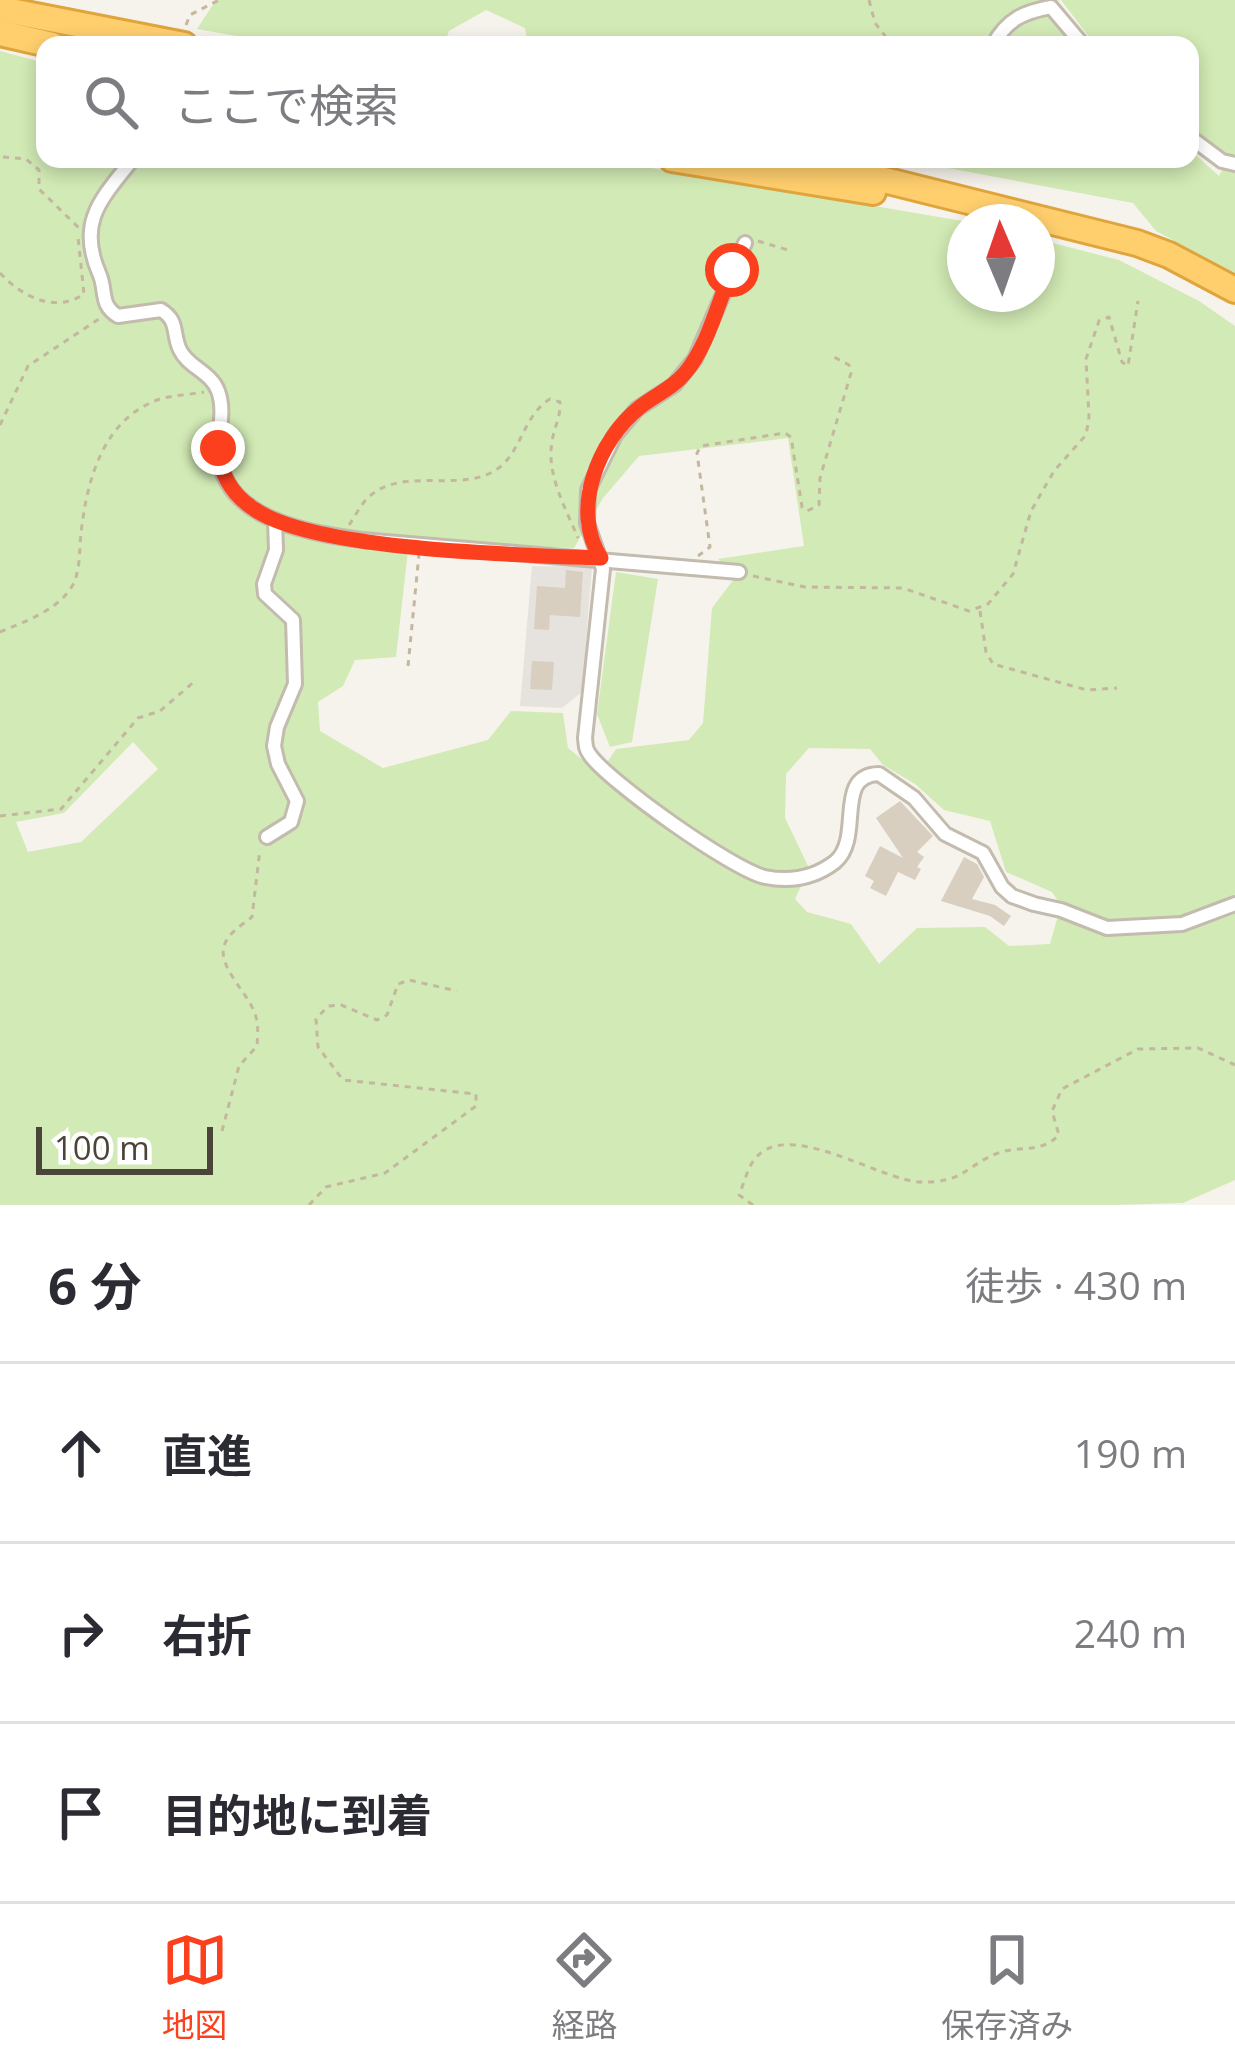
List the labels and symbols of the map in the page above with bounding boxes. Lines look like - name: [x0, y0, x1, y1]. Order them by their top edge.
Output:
- north arrow: [947, 204, 1055, 312]
- route start: [705, 243, 759, 297]
- route end: [191, 421, 245, 475]
- scale bar: [36, 1121, 213, 1174]

